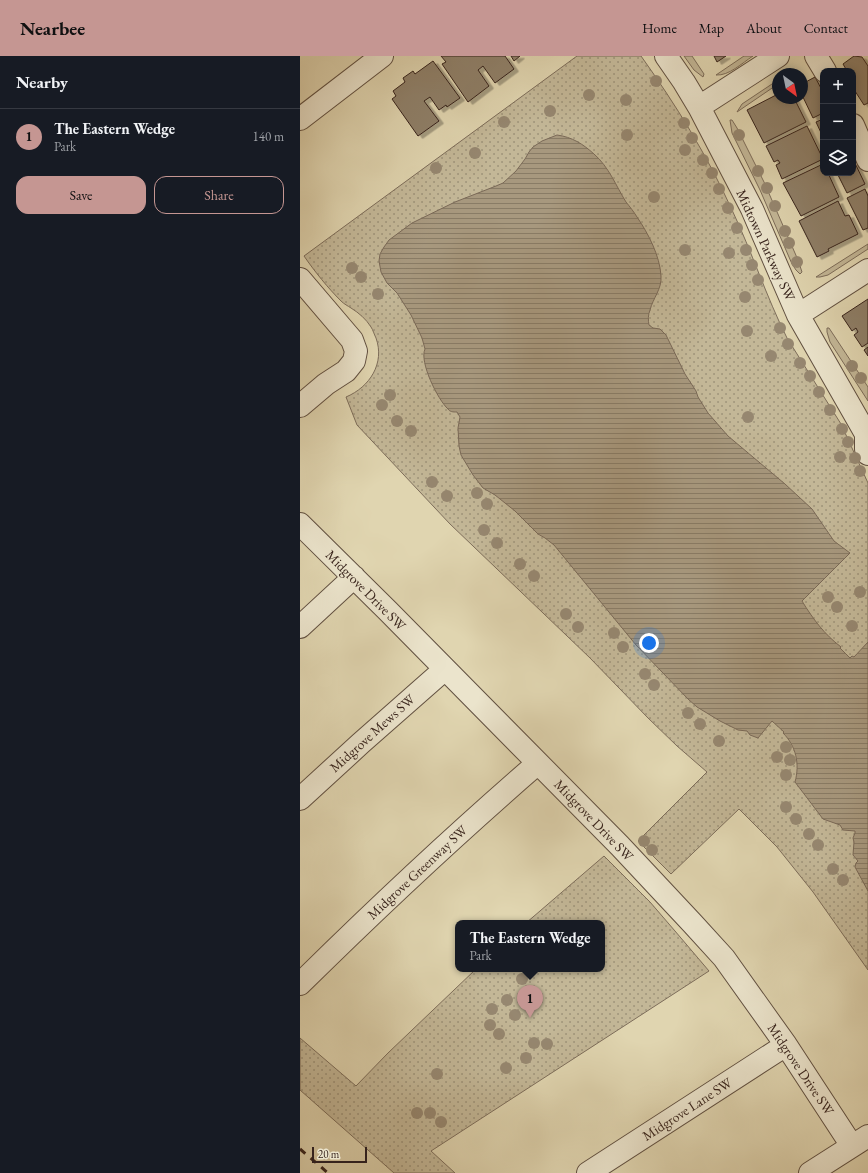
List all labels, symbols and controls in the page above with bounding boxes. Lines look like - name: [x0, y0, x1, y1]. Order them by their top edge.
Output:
- text: Nearbee: [20, 16, 85, 41]
- text: Home: [642, 19, 677, 37]
- text: Map: [699, 19, 724, 37]
- text: About: [746, 19, 782, 37]
- text: Contact: [804, 19, 848, 37]
- north arrow: [772, 68, 808, 104]
- map controls: [820, 68, 856, 176]
- button: +: [820, 68, 856, 104]
- text: Nearby: [16, 71, 68, 93]
- button: −: [820, 104, 856, 140]
- text: The Eastern Wedge: [54, 119, 175, 138]
- text: 1: [26, 128, 32, 145]
- text: 140 m: [253, 128, 284, 145]
- text: Park: [54, 138, 76, 155]
- button: layers: [820, 140, 856, 176]
- button: Save: [16, 176, 146, 214]
- button: Share: [154, 176, 284, 214]
- street label: Midtown Parkway SW: [732, 186, 800, 305]
- street label: Midgrove Drive SW: [322, 546, 411, 635]
- your location: [639, 633, 659, 653]
- street label: Midgrove Mews SW: [326, 689, 419, 776]
- street label: Midgrove Drive SW: [550, 775, 638, 865]
- street label: Midgrove Greenway SW: [363, 820, 472, 923]
- popup: [455, 920, 605, 972]
- text: The Eastern Wedge: [470, 928, 591, 947]
- text: Park: [470, 947, 492, 964]
- pin: 1: [517, 985, 543, 1018]
- street label: Midgrove Drive SW: [764, 1020, 839, 1119]
- street label: Midgrove Lane SW: [639, 1073, 736, 1145]
- scale bar: [312, 1145, 367, 1164]
- text: 20 m: [318, 1147, 339, 1161]

